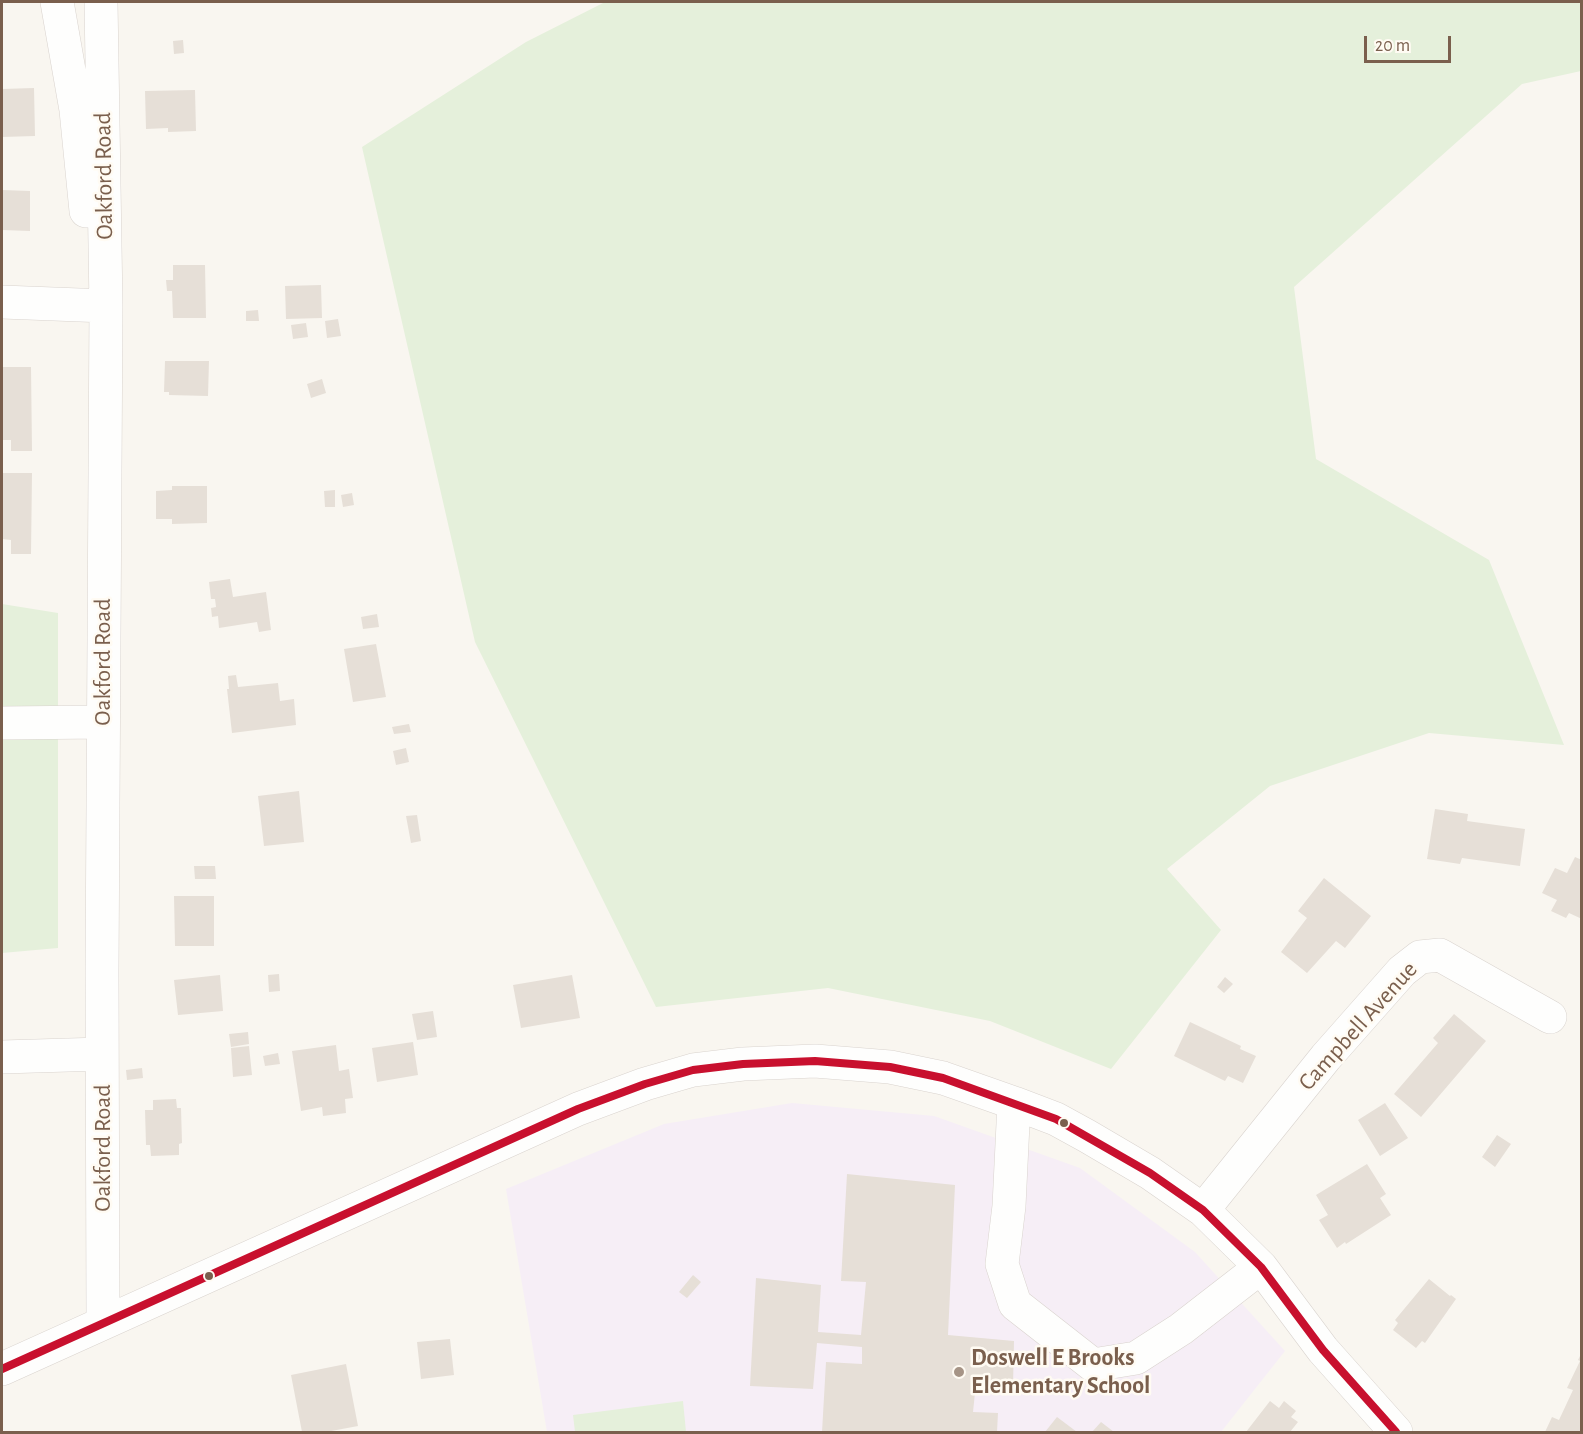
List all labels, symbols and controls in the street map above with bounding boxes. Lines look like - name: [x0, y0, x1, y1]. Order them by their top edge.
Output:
- scale bar: [1367, 24, 1454, 62]
- text: 20 m: [1375, 37, 1410, 55]
- street label: Oakford Road: [88, 112, 120, 240]
- street label: Oakford Road: [89, 598, 117, 726]
- street label: Campbell Avenue: [1292, 955, 1424, 1097]
- street label: Oakford Road: [89, 1084, 117, 1212]
- unlabelled marker: [1058, 1117, 1070, 1129]
- unlabelled marker: [203, 1270, 215, 1282]
- place label: Doswell E Brooks Elementary School: [971, 1344, 1150, 1400]
- marker: Doswell E Brooks Elementary School: [952, 1365, 966, 1379]

